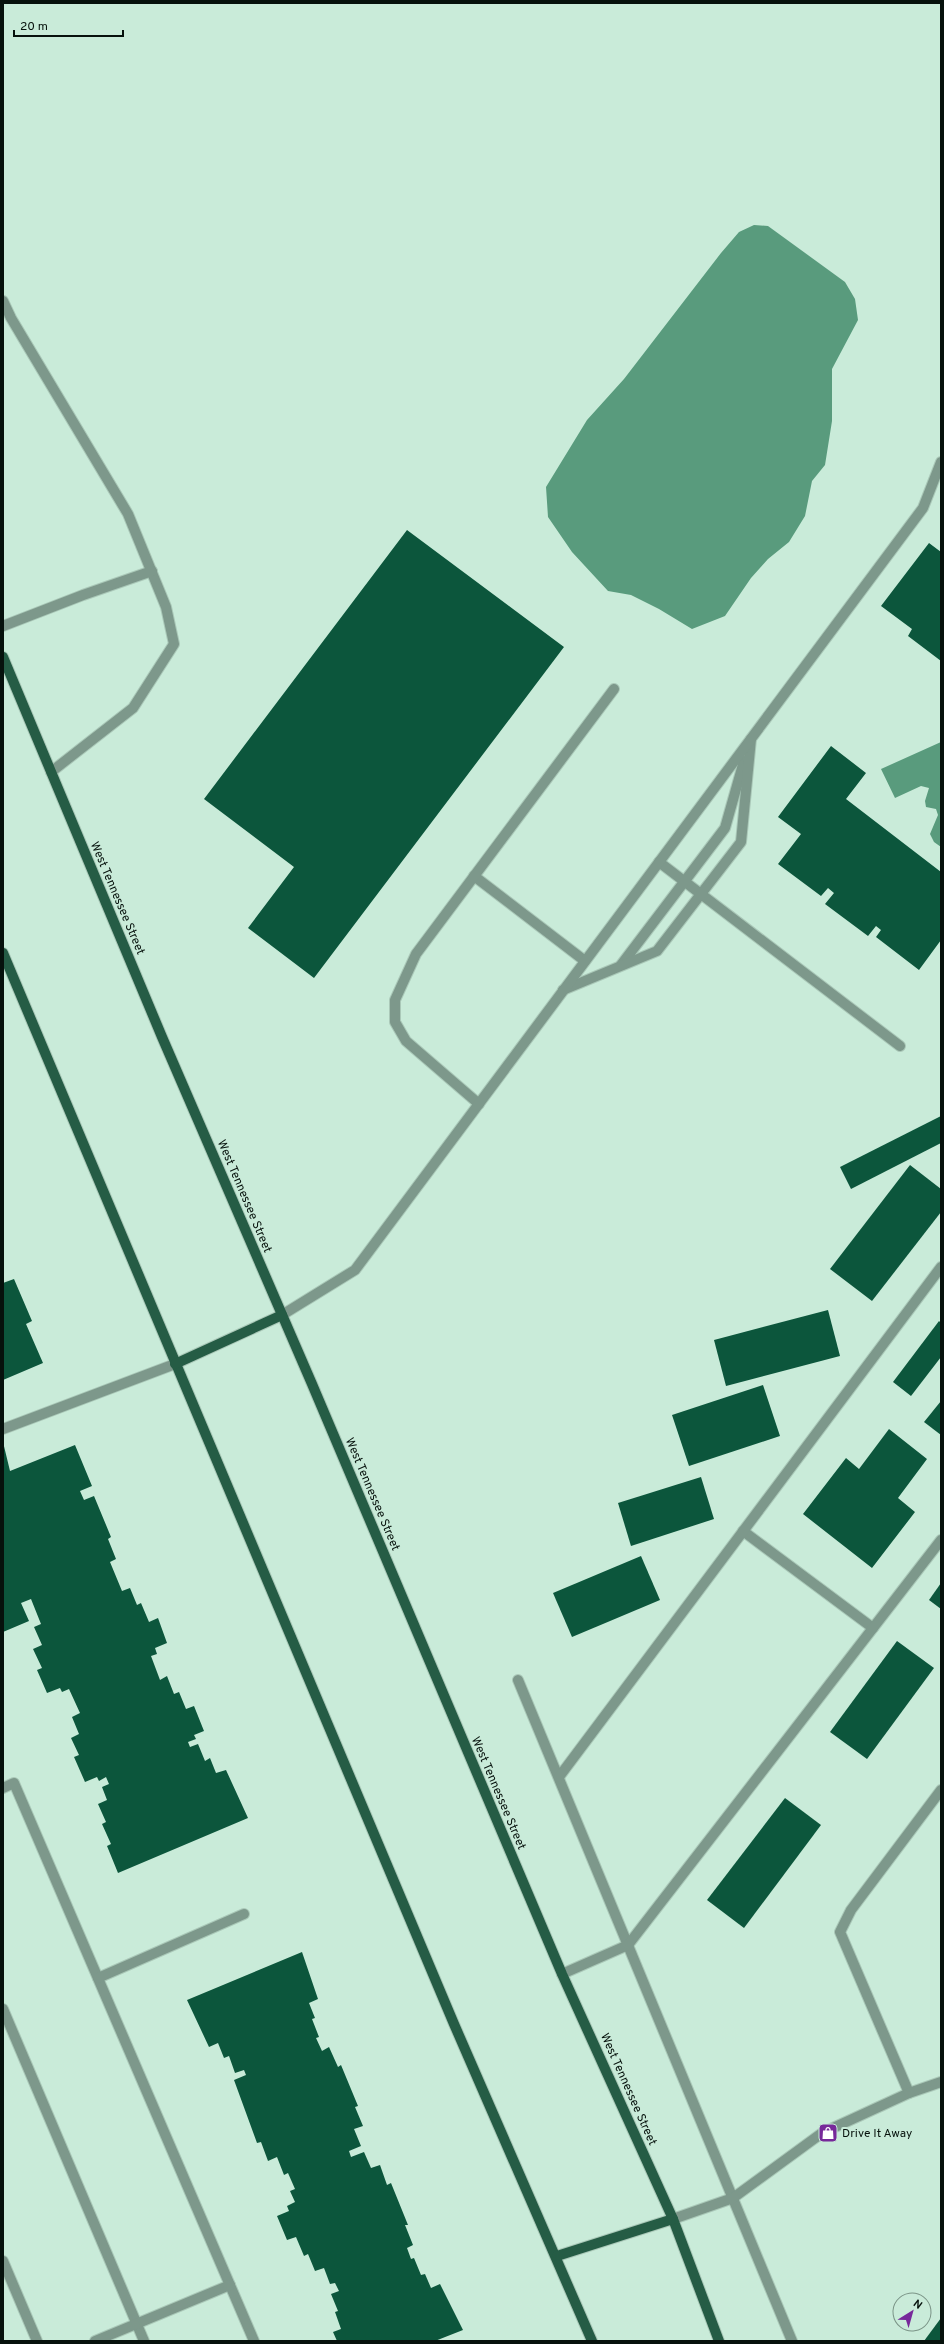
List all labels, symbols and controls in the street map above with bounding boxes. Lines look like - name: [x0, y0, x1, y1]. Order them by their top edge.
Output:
- scale bar: [14, 12, 123, 38]
- text: 20 m: [20, 19, 48, 35]
- street label: West Tennessee Street: [86, 839, 148, 957]
- street label: West Tennessee Street: [213, 1137, 275, 1255]
- street label: West Tennessee Street: [341, 1435, 403, 1553]
- street label: West Tennessee Street: [467, 1734, 529, 1852]
- street label: West Tennessee Street: [596, 2031, 660, 2148]
- shop icon: Drive It Away: [817, 2122, 839, 2144]
- place label: Drive It Away: [842, 2126, 912, 2142]
- north arrow: [892, 2292, 932, 2332]
- text: N: [910, 2297, 925, 2313]

